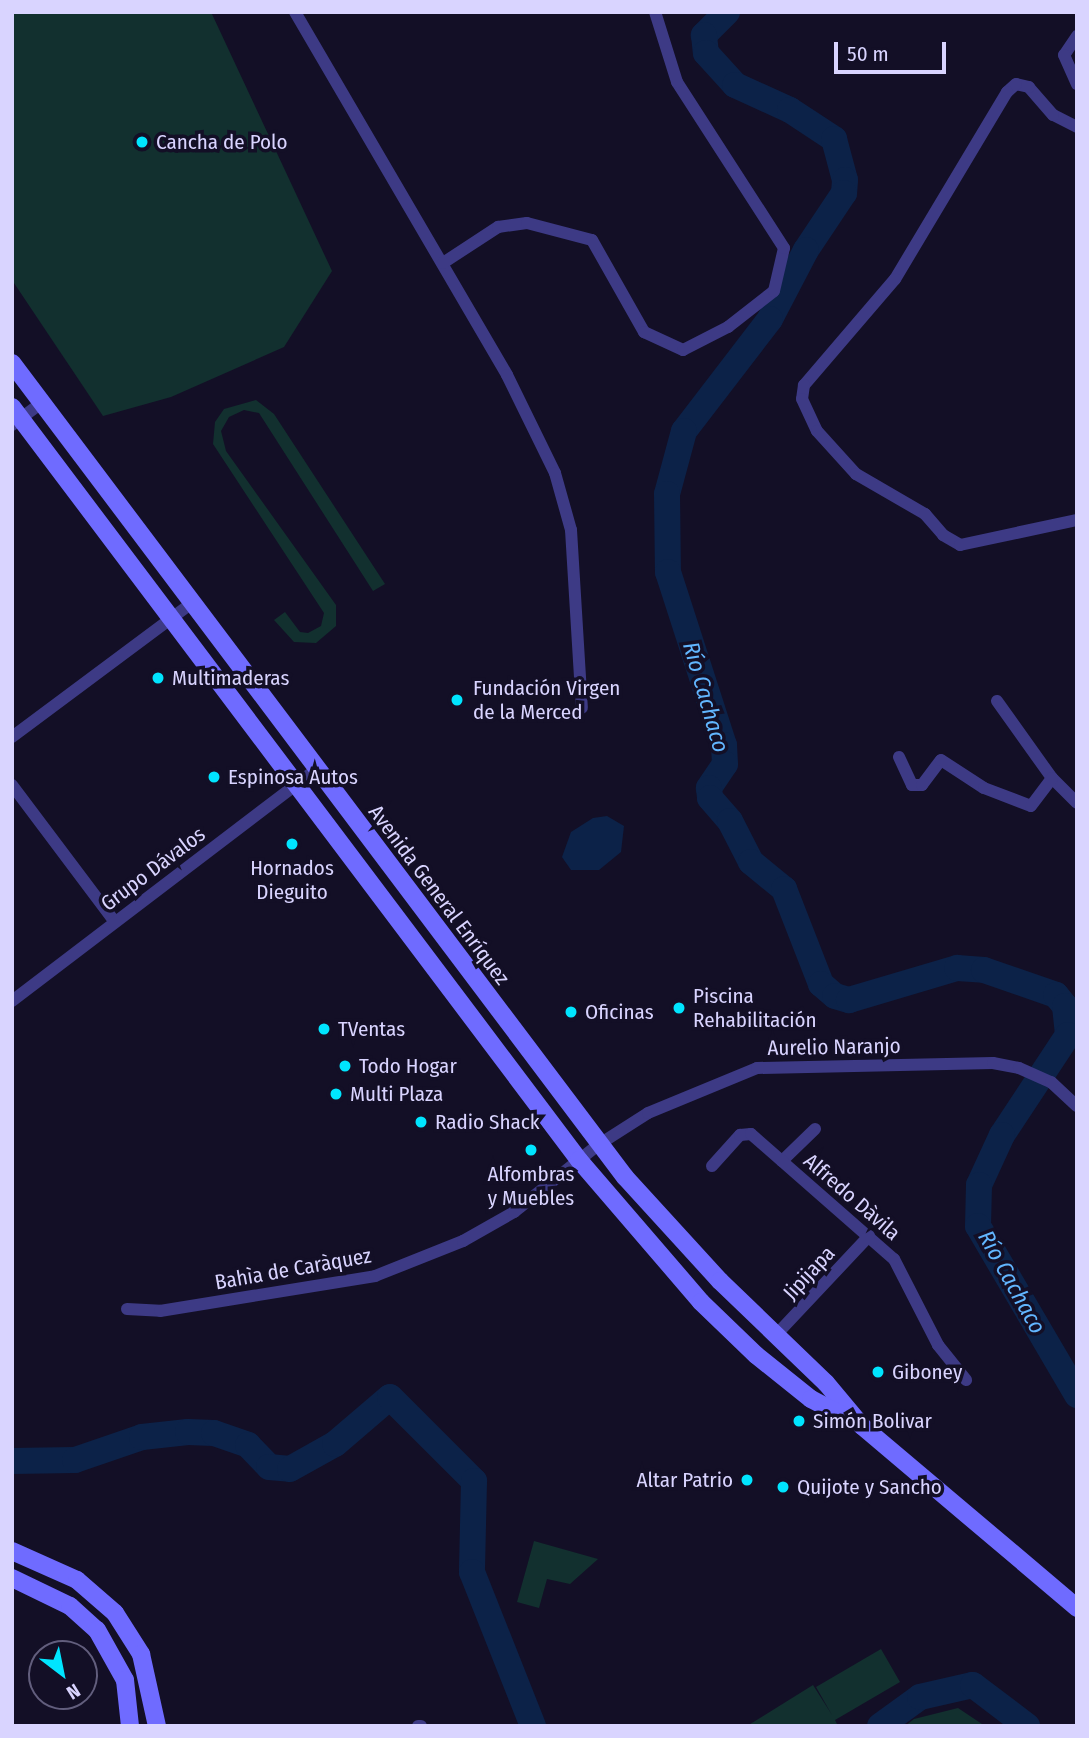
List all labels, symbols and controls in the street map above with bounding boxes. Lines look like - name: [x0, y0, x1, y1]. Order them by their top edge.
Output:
- scale bar: [837, 28, 949, 72]
- text: 50 m: [847, 41, 889, 67]
- place label: Cancha de Polo: [156, 129, 288, 155]
- marker: Cancha de Polo: [134, 134, 150, 150]
- water label: Río Cachaco: [677, 638, 735, 756]
- place label: Multimaderas: [172, 665, 289, 691]
- marker: Multimaderas: [150, 670, 166, 686]
- place label: Fundación Virgen de la Merced: [473, 675, 620, 725]
- marker: Fundación Virgen de la Merced: [447, 690, 467, 710]
- place label: Espinosa Autos: [228, 764, 358, 790]
- marker: Espinosa Autos: [206, 769, 222, 785]
- street label: Avenida General Enríquez: [363, 800, 515, 990]
- street label: Grupo Dávalos: [96, 822, 210, 916]
- marker: Hornados Dieguito: [284, 836, 300, 852]
- place label: Hornados Dieguito: [250, 855, 334, 905]
- place label: Piscina Rehabilitación: [693, 983, 817, 1033]
- place label: Oficinas: [585, 999, 654, 1025]
- marker: Piscina Rehabilitación: [671, 1000, 687, 1016]
- marker: Oficinas: [563, 1004, 579, 1020]
- place label: TVentas: [338, 1016, 405, 1042]
- marker: TVentas: [316, 1021, 332, 1037]
- street label: Aurelio Naranjo: [767, 1033, 901, 1061]
- place label: Todo Hogar: [359, 1053, 457, 1079]
- marker: Todo Hogar: [337, 1058, 353, 1074]
- place label: Multi Plaza: [350, 1081, 443, 1107]
- marker: Multi Plaza: [328, 1086, 344, 1102]
- place label: Radio Shack: [435, 1109, 540, 1135]
- marker: Radio Shack: [413, 1114, 429, 1130]
- marker: Alfombras y Muebles: [523, 1142, 539, 1158]
- street label: Alfredo Dàvila: [799, 1148, 905, 1246]
- place label: Alfombras y Muebles: [488, 1161, 574, 1211]
- water label: Río Cachaco: [972, 1225, 1052, 1339]
- street label: Jipijapa: [778, 1241, 840, 1305]
- street label: Bahìa de Caràquez: [213, 1243, 373, 1295]
- place label: Giboney: [892, 1359, 962, 1385]
- marker: Giboney: [870, 1364, 886, 1380]
- place label: Simón Bolivar: [813, 1408, 932, 1434]
- marker: Simón Bolivar: [791, 1413, 807, 1429]
- place label: Altar Patrio: [636, 1467, 733, 1493]
- marker: Altar Patrio: [739, 1472, 755, 1488]
- place label: Quijote y Sancho: [797, 1474, 942, 1500]
- marker: Quijote y Sancho: [775, 1479, 791, 1495]
- north arrow: [28, 1640, 98, 1710]
- text: N: [62, 1679, 84, 1704]

